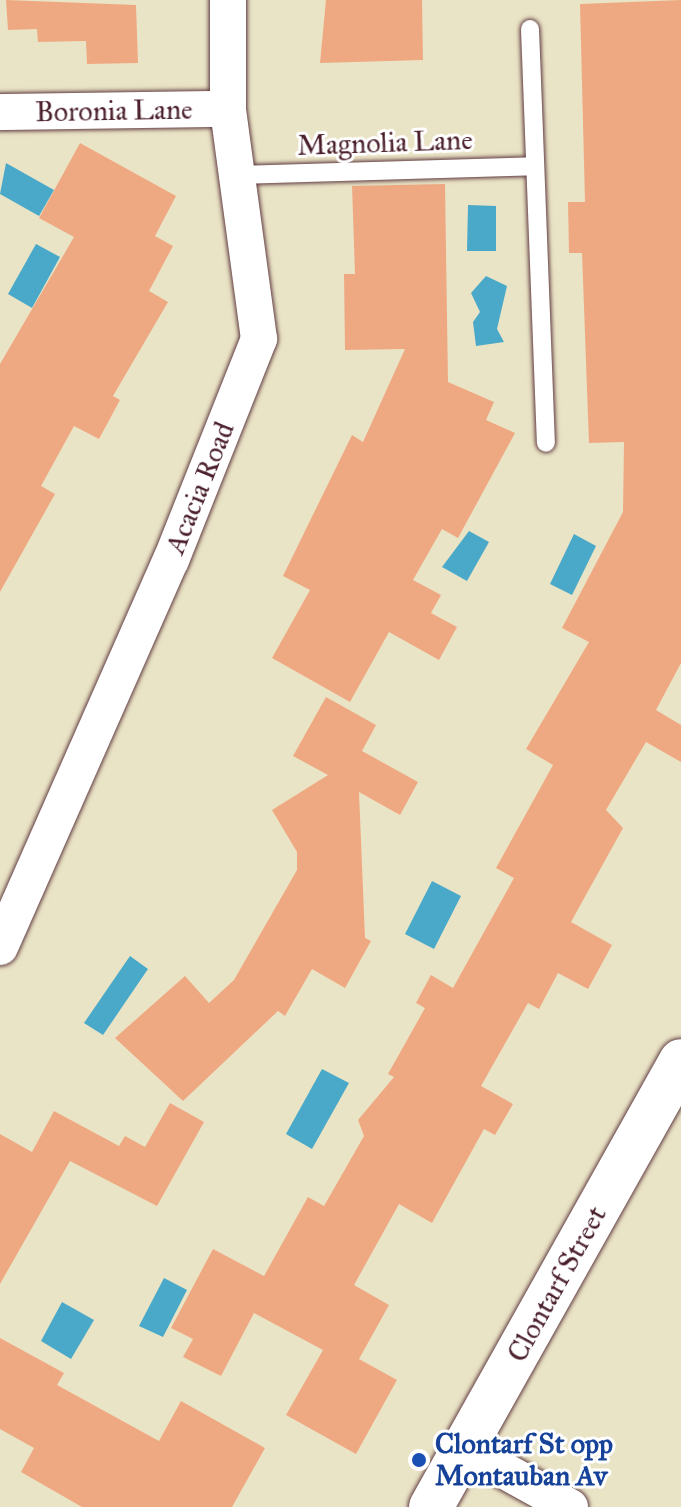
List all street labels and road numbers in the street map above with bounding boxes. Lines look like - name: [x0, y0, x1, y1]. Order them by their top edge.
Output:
- street label: Boronia Lane: [35, 93, 193, 129]
- street label: Magnolia Lane: [297, 123, 473, 163]
- street label: Acacia Road: [158, 417, 242, 559]
- street label: Clontarf Street: [500, 1200, 614, 1368]

